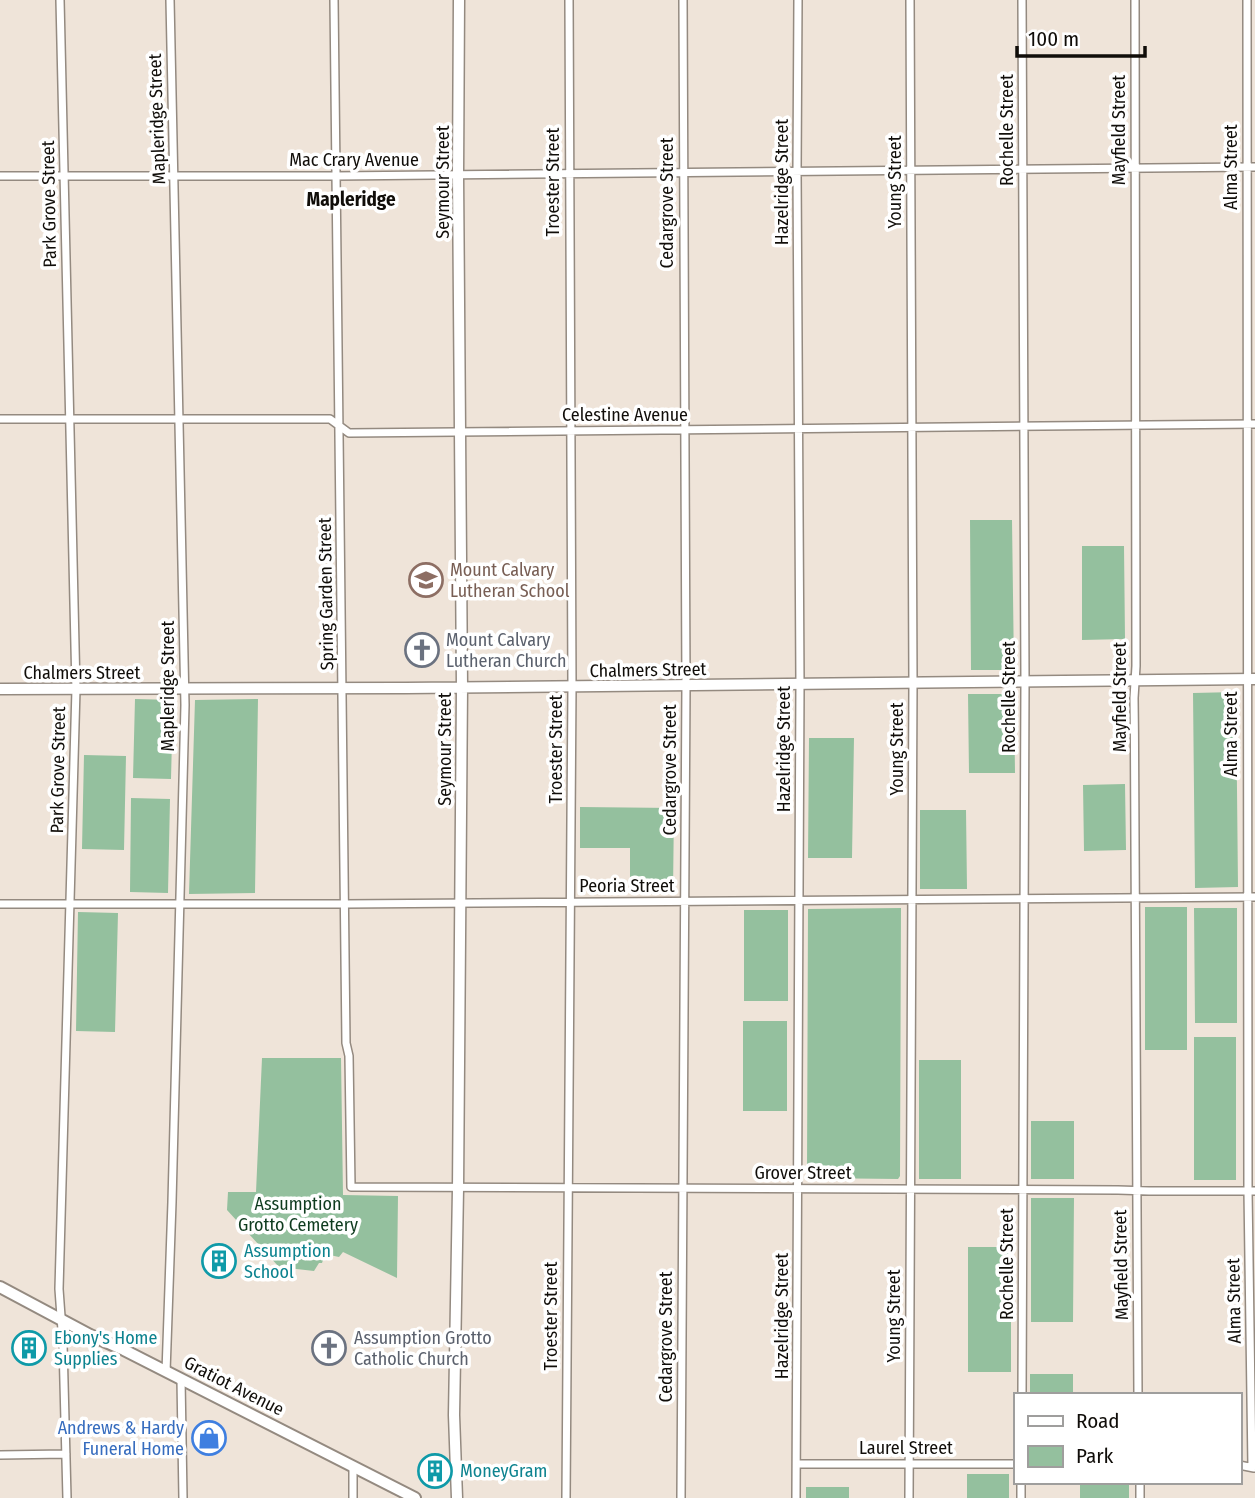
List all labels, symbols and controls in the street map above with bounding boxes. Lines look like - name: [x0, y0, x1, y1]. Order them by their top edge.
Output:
- scale bar: [1017, 14, 1145, 58]
- text: 100 m: [1028, 26, 1079, 52]
- street label: Mapleridge Street: [144, 53, 170, 185]
- street label: Rochelle Street: [996, 74, 1018, 186]
- street label: Mayfield Street: [1108, 75, 1130, 185]
- street label: Hazelridge Street: [771, 119, 793, 245]
- street label: Alma Street: [1220, 124, 1242, 210]
- street label: Seymour Street: [432, 125, 454, 239]
- street label: Troester Street: [542, 127, 564, 236]
- street label: Young Street: [884, 135, 906, 229]
- street label: Cedargrove Street: [656, 137, 678, 269]
- street label: Park Grove Street: [37, 140, 61, 268]
- street label: Mac Crary Avenue: [289, 149, 419, 171]
- district label: Mapleridge: [306, 188, 396, 211]
- street label: Celestine Avenue: [562, 404, 688, 426]
- street label: Spring Garden Street: [314, 517, 338, 671]
- place label: Mount Calvary Lutheran School: [450, 559, 570, 602]
- school or university icon: Mount Calvary Lutheran School: [407, 561, 445, 599]
- street label: Mapleridge Street: [157, 621, 179, 751]
- place label: Mount Calvary Lutheran Church: [446, 629, 566, 672]
- church icon: Mount Calvary Lutheran Church: [403, 631, 441, 669]
- street label: Rochelle Street: [998, 641, 1020, 753]
- street label: Mayfield Street: [1109, 642, 1131, 752]
- street label: Chalmers Street: [589, 658, 707, 682]
- street label: Chalmers Street: [24, 662, 140, 684]
- street label: Hazelridge Street: [773, 686, 795, 812]
- street label: Alma Street: [1220, 691, 1242, 777]
- street label: Seymour Street: [434, 692, 456, 806]
- street label: Troester Street: [545, 694, 567, 803]
- street label: Young Street: [886, 702, 908, 796]
- street label: Cedargrove Street: [659, 704, 681, 836]
- street label: Park Grove Street: [46, 706, 70, 834]
- street label: Peoria Street: [579, 875, 675, 897]
- street label: Grover Street: [754, 1162, 852, 1184]
- park label: Assumption Grotto Cemetery: [238, 1193, 358, 1236]
- street label: Rochelle Street: [996, 1208, 1018, 1320]
- street label: Mayfield Street: [1109, 1209, 1133, 1320]
- place label: Assumption School: [244, 1240, 331, 1283]
- building icon: Assumption School: [200, 1242, 238, 1280]
- street label: Hazelridge Street: [771, 1253, 793, 1379]
- street label: Alma Street: [1222, 1258, 1246, 1344]
- street label: Troester Street: [540, 1261, 562, 1370]
- street label: Young Street: [883, 1269, 905, 1363]
- street label: Cedargrove Street: [655, 1271, 677, 1403]
- place label: Ebony's Home Supplies: [54, 1327, 157, 1370]
- place label: Assumption Grotto Catholic Church: [354, 1327, 492, 1370]
- building icon: Ebony's Home Supplies: [10, 1329, 48, 1367]
- church icon: Assumption Grotto Catholic Church: [310, 1329, 348, 1367]
- street label: Gratiot Avenue: [180, 1351, 288, 1421]
- legend: [1014, 1393, 1241, 1484]
- text: Road: [1076, 1408, 1120, 1434]
- place label: Andrews & Hardy Funeral Home: [58, 1417, 184, 1460]
- shop icon: Andrews & Hardy Funeral Home: [190, 1419, 228, 1457]
- street label: Laurel Street: [859, 1437, 953, 1459]
- text: Park: [1076, 1443, 1114, 1469]
- building icon: MoneyGram: [416, 1452, 454, 1490]
- place label: MoneyGram: [460, 1460, 547, 1482]

